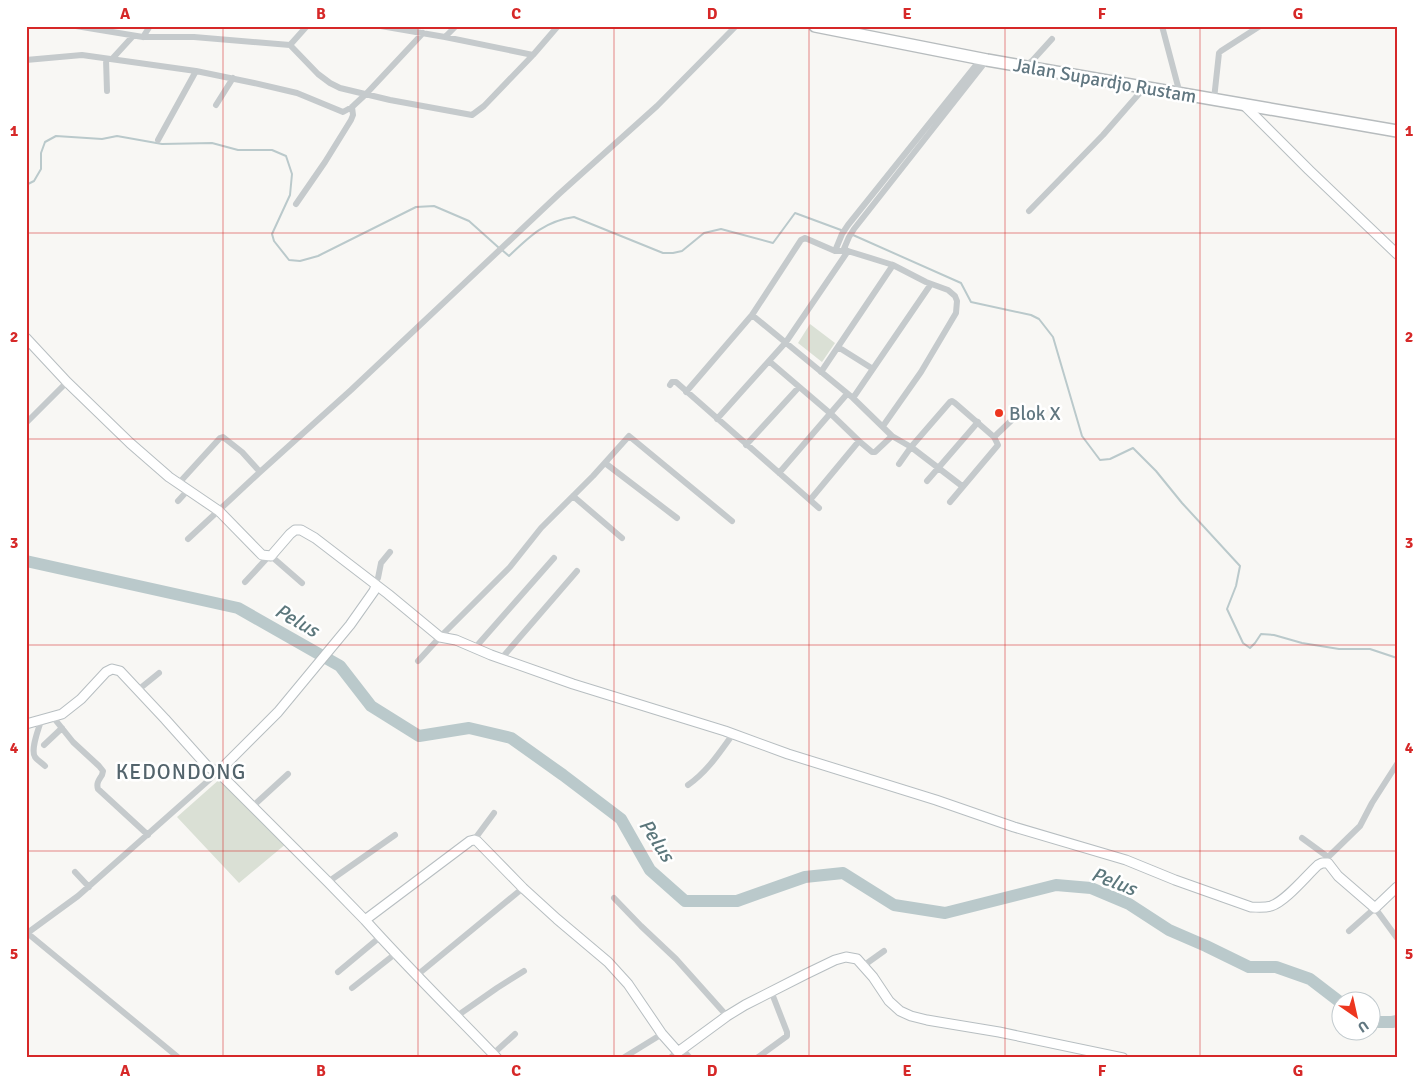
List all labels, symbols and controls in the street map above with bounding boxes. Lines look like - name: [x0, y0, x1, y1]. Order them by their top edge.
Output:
- text: A: [120, 4, 131, 24]
- text: B: [316, 4, 326, 24]
- text: C: [511, 4, 521, 24]
- text: D: [707, 4, 718, 24]
- text: E: [902, 4, 912, 24]
- text: F: [1098, 4, 1107, 24]
- text: G: [1293, 4, 1303, 24]
- street label: Jalan Supardjo Rustam: [1011, 53, 1198, 109]
- text: 1: [10, 121, 19, 141]
- text: 1: [1405, 121, 1414, 141]
- text: 2: [10, 327, 18, 347]
- text: 2: [1405, 327, 1413, 347]
- place label: Blok X: [1009, 402, 1061, 426]
- marker: Blok X: [993, 407, 1005, 419]
- text: 3: [10, 533, 18, 553]
- text: 3: [1405, 533, 1413, 553]
- water label: Pelus: [271, 598, 325, 644]
- text: 4: [10, 738, 19, 758]
- text: 4: [1405, 738, 1414, 758]
- district label: KEDONDONG: [116, 759, 246, 785]
- water label: Pelus: [634, 814, 681, 868]
- water label: Pelus: [1088, 862, 1142, 902]
- text: 5: [10, 944, 18, 964]
- text: 5: [1405, 944, 1413, 964]
- north arrow: [1330, 992, 1380, 1042]
- text: U: [1354, 1017, 1372, 1036]
- text: A: [120, 1061, 131, 1081]
- text: B: [316, 1061, 326, 1081]
- text: C: [511, 1061, 521, 1081]
- text: D: [707, 1061, 718, 1081]
- text: E: [902, 1061, 912, 1081]
- text: F: [1098, 1061, 1107, 1081]
- text: G: [1293, 1061, 1303, 1081]

